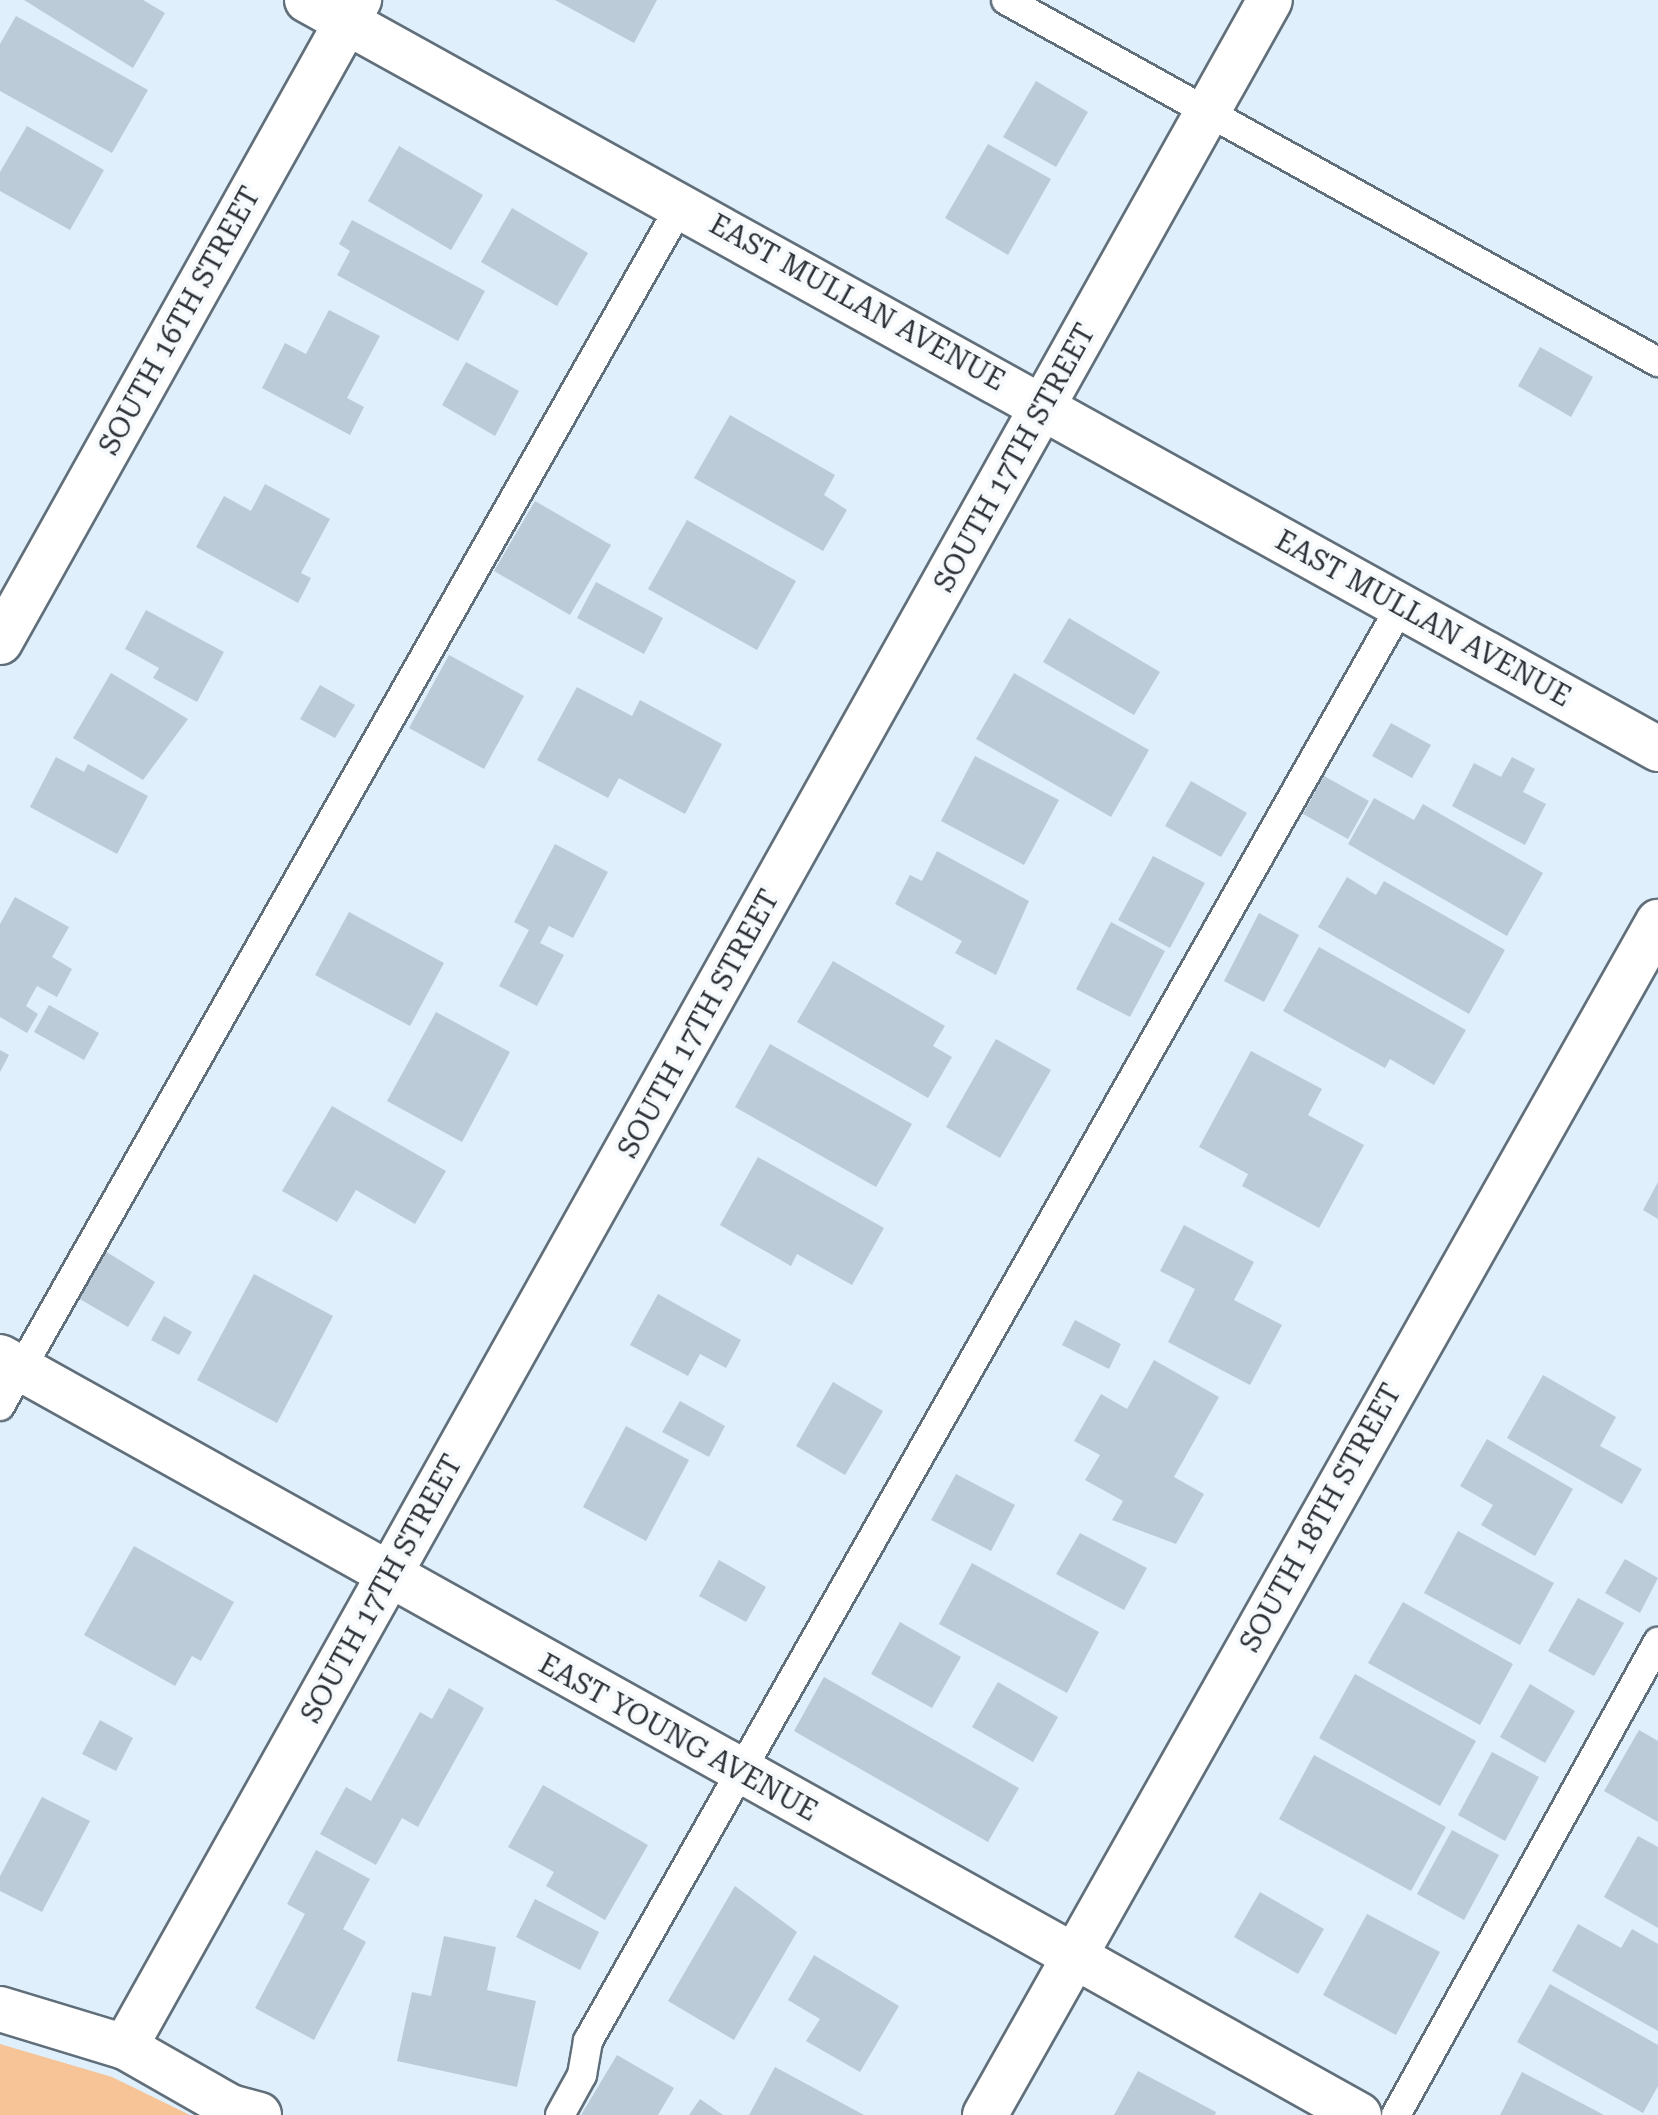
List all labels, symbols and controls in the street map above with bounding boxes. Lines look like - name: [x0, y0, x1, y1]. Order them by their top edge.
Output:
- street label: SOUTH 16TH STREET: [92, 181, 268, 461]
- street label: EAST MULLAN AVENUE: [703, 208, 1011, 398]
- street label: SOUTH 17TH STREET: [927, 318, 1103, 598]
- street label: EAST MULLAN AVENUE: [1269, 524, 1577, 714]
- street label: SOUTH 17TH STREET: [611, 884, 787, 1164]
- street label: SOUTH 18TH STREET: [1233, 1378, 1409, 1658]
- street label: SOUTH 17TH STREET: [294, 1449, 470, 1729]
- street label: EAST YOUNG AVENUE: [533, 1647, 823, 1829]

